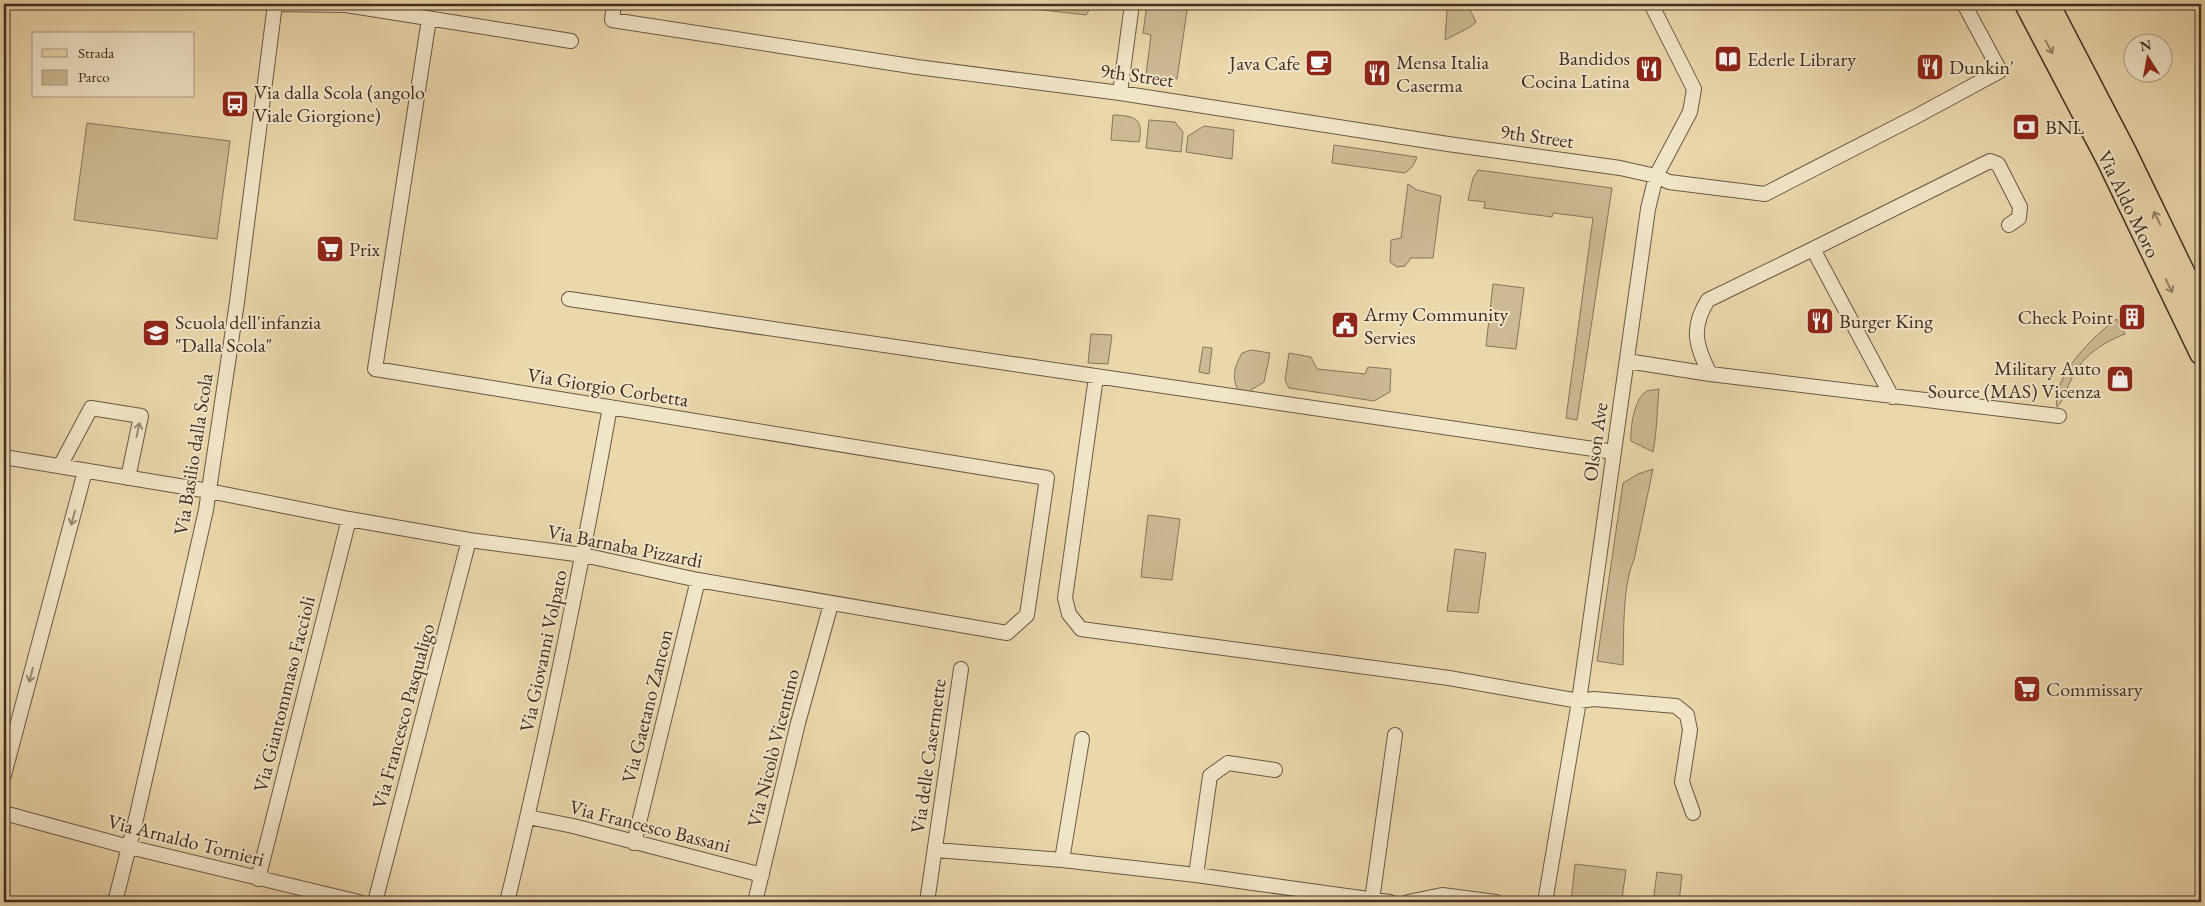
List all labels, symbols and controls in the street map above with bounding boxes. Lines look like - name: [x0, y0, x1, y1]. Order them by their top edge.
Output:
- legend: [32, 32, 195, 98]
- north arrow: [2122, 32, 2172, 82]
- text: N: [2138, 35, 2153, 55]
- one-way arrow: [2045, 39, 2054, 54]
- text: Strada: [78, 43, 114, 62]
- library icon: Ederle Library: [1713, 44, 1743, 74]
- place label: Bandidos Cocina Latina: [1521, 45, 1630, 94]
- place label: Ederle Library: [1747, 46, 1856, 72]
- cafe icon: Java Cafe: [1304, 48, 1334, 78]
- place label: Mensa Italia Caserma: [1396, 49, 1489, 98]
- place label: Java Cafe: [1227, 50, 1300, 76]
- restaurant icon: Dunkin': [1915, 52, 1945, 82]
- restaurant icon: Bandidos Cocina Latina: [1634, 54, 1664, 84]
- place label: Dunkin': [1949, 54, 2014, 80]
- street label: 9th Street: [1098, 57, 1176, 93]
- restaurant icon: Mensa Italia Caserma: [1362, 58, 1392, 88]
- text: Parco: [78, 67, 110, 86]
- place label: Via dalla Scola (angolo Viale Giorgione): [254, 79, 425, 128]
- bus stop icon: Via dalla Scola (angolo Viale Giorgione): [220, 89, 250, 119]
- bank icon: BNL: [2011, 112, 2041, 142]
- place label: BNL: [2045, 114, 2085, 140]
- street label: 9th Street: [1498, 118, 1576, 154]
- street label: Via Aldo Moro: [2092, 146, 2166, 262]
- one-way arrow: [2152, 211, 2161, 226]
- supermarket icon: Prix: [315, 234, 345, 264]
- place label: Prix: [349, 236, 381, 262]
- one-way arrow: [2165, 278, 2174, 293]
- place label: Army Community Servies: [1363, 301, 1509, 350]
- building icon: Check Point: [2117, 302, 2147, 332]
- place label: Check Point: [2018, 304, 2114, 330]
- restaurant icon: Burger King: [1805, 306, 1835, 336]
- place label: Burger King: [1839, 308, 1933, 334]
- place label: Scuola dell'infanzia "Dalla Scola": [175, 309, 321, 358]
- public building icon: Army Community Servies: [1330, 310, 1360, 340]
- school or university icon: Scuola dell'infanzia "Dalla Scola": [141, 318, 171, 348]
- place label: Military Auto Source (MAS) Vicenza: [1928, 355, 2101, 404]
- street label: Via Giorgio Corbetta: [526, 361, 690, 413]
- shop icon: Military Auto Source (MAS) Vicenza: [2105, 364, 2135, 394]
- street label: Via Basilio dalla Scola: [167, 371, 219, 537]
- street label: Olson Ave: [1577, 401, 1613, 483]
- one-way arrow: [134, 423, 143, 439]
- one-way arrow: [67, 509, 77, 525]
- street label: Via Barnaba Pizzardi: [545, 518, 705, 574]
- street label: Via Giovanni Volpato: [513, 567, 573, 735]
- street label: Via Giantommaso Faccioli: [247, 593, 321, 795]
- street label: Via Francesco Pasqualigo: [366, 620, 440, 811]
- street label: Via Gaetano Zancon: [615, 626, 679, 786]
- one-way arrow: [25, 666, 35, 682]
- street label: Via Nicolò Vicentino: [741, 666, 805, 830]
- supermarket icon: Commissary: [2012, 674, 2042, 704]
- place label: Commissary: [2046, 676, 2143, 702]
- street label: Via delle Casermette: [904, 677, 952, 835]
- street label: Via Francesco Bassani: [567, 793, 733, 859]
- street label: Via Arnaldo Tornieri: [105, 808, 267, 872]

